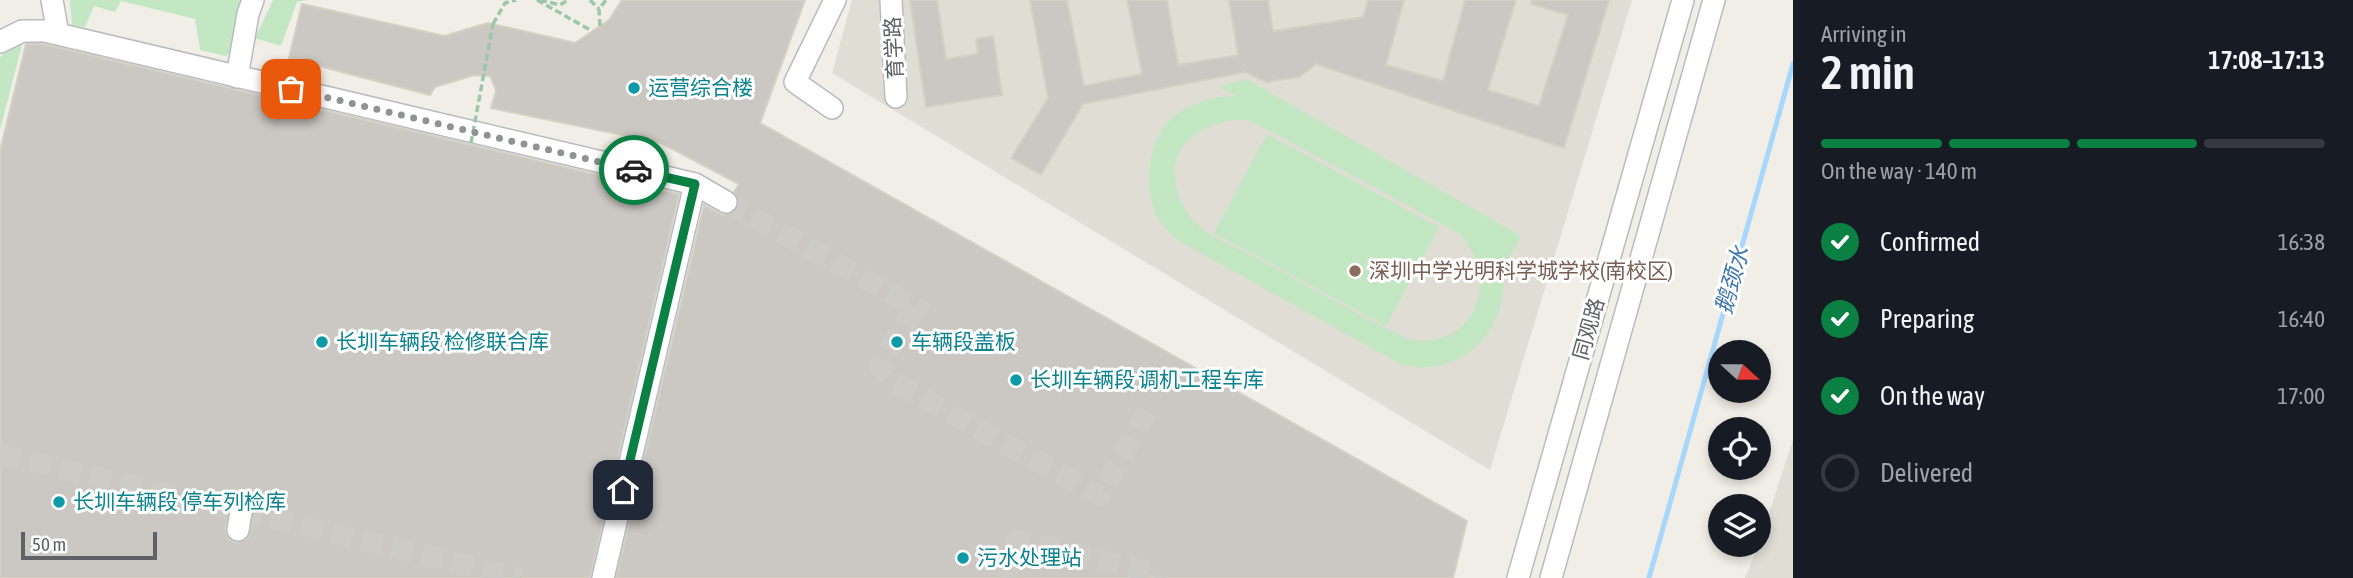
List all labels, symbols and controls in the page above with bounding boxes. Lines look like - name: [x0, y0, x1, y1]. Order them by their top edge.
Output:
- street label: 育学路: [879, 16, 907, 80]
- text: Arriving in: [1821, 21, 1907, 47]
- text: 17:08–17:13: [2208, 45, 2325, 75]
- text: 2 min: [1821, 46, 1915, 99]
- pin: [261, 59, 321, 119]
- icon: bag: [272, 70, 310, 108]
- place label: 运营综合楼: [648, 75, 753, 99]
- marker: 运营综合楼: [626, 80, 642, 96]
- courier: [599, 135, 669, 205]
- icon: car: [615, 151, 653, 189]
- text: On the way · 140 m: [1821, 158, 1977, 184]
- icon: check: [1821, 223, 1859, 261]
- text: Confirmed: [1880, 227, 1980, 257]
- text: 16:38: [2278, 229, 2325, 255]
- water label: 鹅颈水: [1710, 242, 1754, 317]
- place label: 深圳中学光明科学城学校(南校区): [1369, 258, 1673, 282]
- marker: 深圳中学光明科学城学校(南校区): [1347, 263, 1363, 279]
- street label: 同观路: [1568, 295, 1608, 362]
- icon: check: [1821, 300, 1859, 338]
- text: Preparing: [1880, 304, 1974, 334]
- text: 16:40: [2278, 306, 2325, 332]
- place label: 长圳车辆段 检修联合库: [336, 329, 549, 353]
- place label: 车辆段盖板: [911, 329, 1016, 353]
- marker: 长圳车辆段 检修联合库: [314, 334, 330, 350]
- marker: 车辆段盖板: [889, 334, 905, 350]
- north arrow: [1708, 340, 1771, 402]
- map controls: [1708, 340, 1771, 557]
- place label: 长圳车辆段 调机工程车库: [1030, 367, 1264, 391]
- marker: 长圳车辆段 调机工程车库: [1008, 372, 1024, 388]
- icon: check: [1821, 377, 1859, 415]
- text: On the way: [1880, 381, 1985, 411]
- text: 17:00: [2277, 383, 2325, 409]
- button: locate: [1708, 417, 1771, 480]
- text: Delivered: [1880, 458, 1973, 488]
- pin: [593, 460, 653, 520]
- icon: home: [604, 471, 642, 509]
- place label: 长圳车辆段 停车列检库: [73, 489, 286, 513]
- marker: 长圳车辆段 停车列检库: [51, 494, 67, 510]
- button: layers: [1708, 494, 1771, 557]
- scale bar: [21, 529, 158, 561]
- text: 50 m: [32, 533, 66, 555]
- place label: 污水处理站: [977, 545, 1082, 569]
- marker: 污水处理站: [955, 550, 971, 566]

